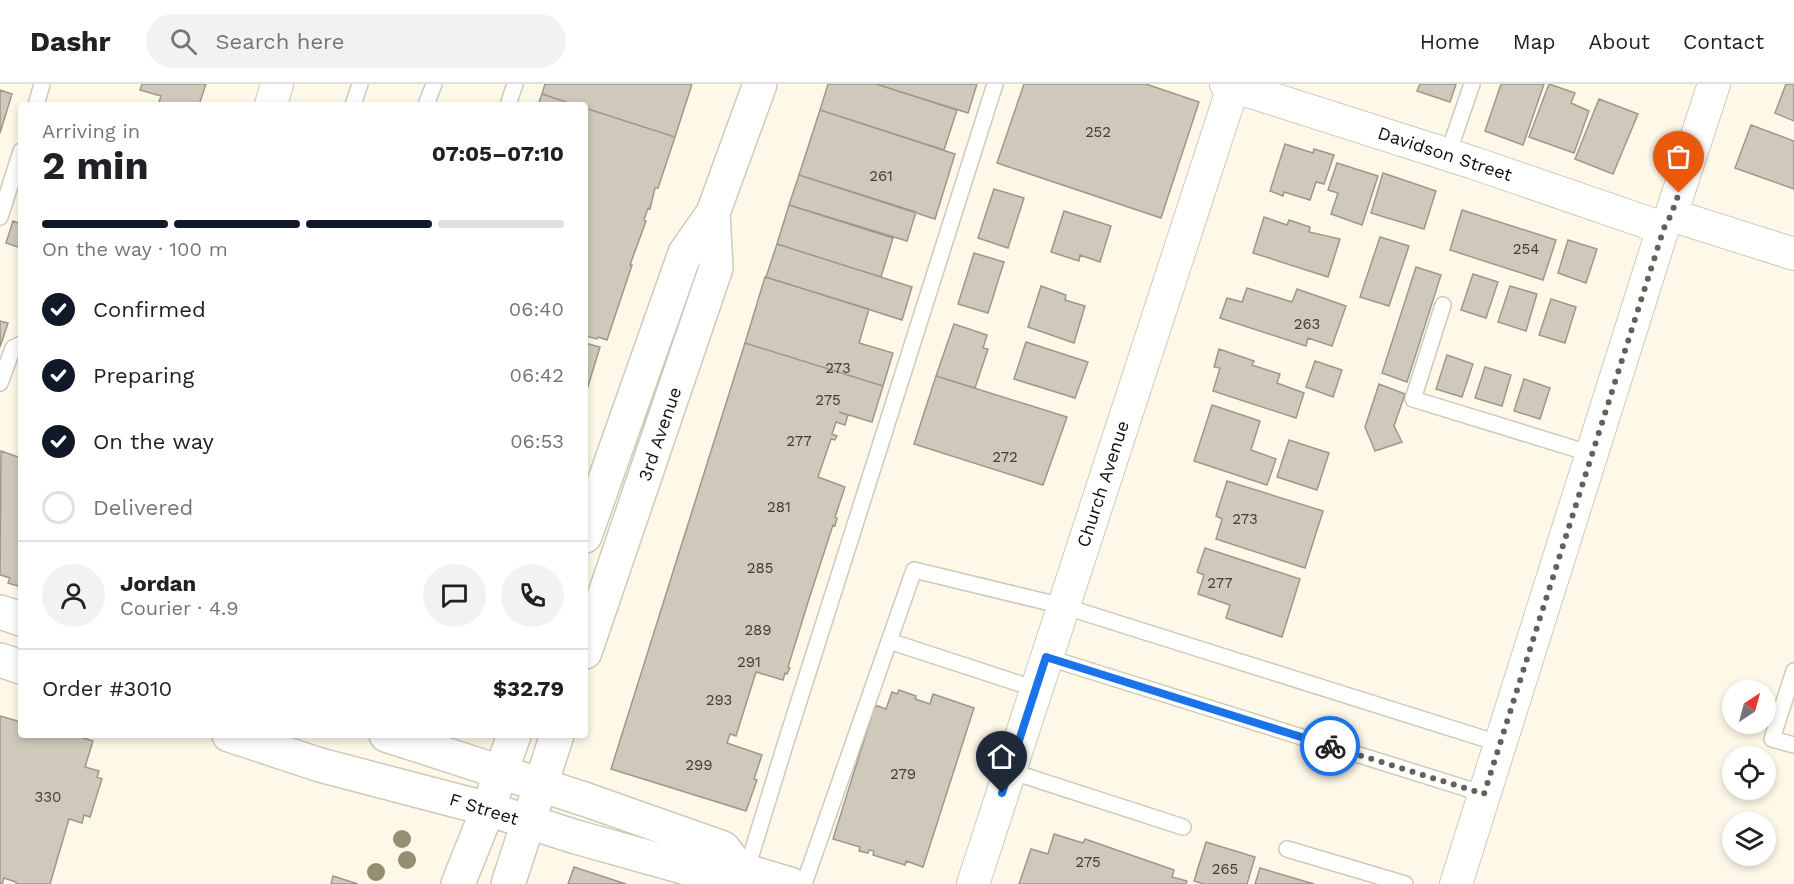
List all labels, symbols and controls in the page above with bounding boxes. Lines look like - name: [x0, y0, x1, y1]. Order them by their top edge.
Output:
- search box: [146, 14, 566, 68]
- text: Dashr: [30, 25, 110, 58]
- icon: search: [167, 25, 200, 58]
- text: Search here: [215, 29, 344, 54]
- text: Home: [1420, 29, 1480, 54]
- text: Map: [1513, 29, 1556, 54]
- text: About: [1589, 29, 1650, 54]
- text: Contact: [1683, 29, 1764, 54]
- text: Arriving in: [42, 119, 140, 143]
- street label: Davidson Street: [1375, 122, 1515, 185]
- house number: 252: [1085, 123, 1111, 141]
- pin: [1653, 131, 1704, 193]
- icon: bag: [1662, 140, 1695, 173]
- text: 07:05–07:10: [432, 141, 564, 166]
- text: 2 min: [42, 143, 149, 188]
- house number: 261: [869, 167, 893, 185]
- text: On the way · 100 m: [42, 237, 228, 261]
- house number: 254: [1513, 240, 1539, 258]
- icon: check: [42, 293, 75, 326]
- text: Confirmed: [93, 297, 206, 322]
- text: 06:40: [509, 297, 564, 321]
- house number: 263: [1294, 315, 1320, 333]
- icon: check: [42, 359, 75, 392]
- house number: 273: [825, 359, 851, 377]
- text: Preparing: [93, 363, 194, 388]
- text: 06:42: [510, 363, 564, 387]
- street label: 3rd Avenue: [634, 384, 685, 484]
- house number: 275: [815, 391, 841, 409]
- street label: Church Avenue: [1072, 418, 1133, 550]
- icon: check: [42, 425, 75, 458]
- text: On the way: [93, 429, 214, 454]
- text: 06:53: [510, 429, 564, 453]
- house number: 277: [786, 432, 812, 450]
- house number: 272: [992, 448, 1018, 466]
- text: Delivered: [93, 495, 193, 520]
- house number: 281: [767, 498, 791, 516]
- house number: 273: [1232, 510, 1258, 528]
- house number: 285: [747, 559, 773, 577]
- button: person: [42, 564, 105, 627]
- button: chat: [423, 564, 486, 627]
- button: phone: [501, 564, 564, 627]
- text: Jordan: [120, 571, 196, 596]
- house number: 277: [1207, 574, 1233, 592]
- text: Courier · 4.9: [120, 596, 239, 620]
- house number: 289: [744, 621, 772, 639]
- house number: 291: [737, 653, 761, 671]
- text: Order #3010: [42, 676, 172, 701]
- text: $32.79: [493, 676, 564, 701]
- north arrow: [1722, 680, 1776, 734]
- map controls: [1722, 680, 1776, 866]
- house number: 293: [706, 691, 732, 709]
- courier: [1300, 716, 1360, 776]
- icon: bike: [1314, 730, 1347, 763]
- pin: [976, 731, 1027, 793]
- icon: home: [985, 740, 1018, 773]
- button: locate: [1722, 746, 1776, 800]
- house number: 299: [685, 756, 713, 774]
- house number: 279: [890, 765, 916, 783]
- house number: 330: [35, 788, 61, 806]
- street label: F Street: [447, 788, 522, 829]
- button: layers: [1722, 812, 1776, 866]
- house number: 275: [1075, 853, 1101, 871]
- house number: 265: [1212, 860, 1238, 878]

